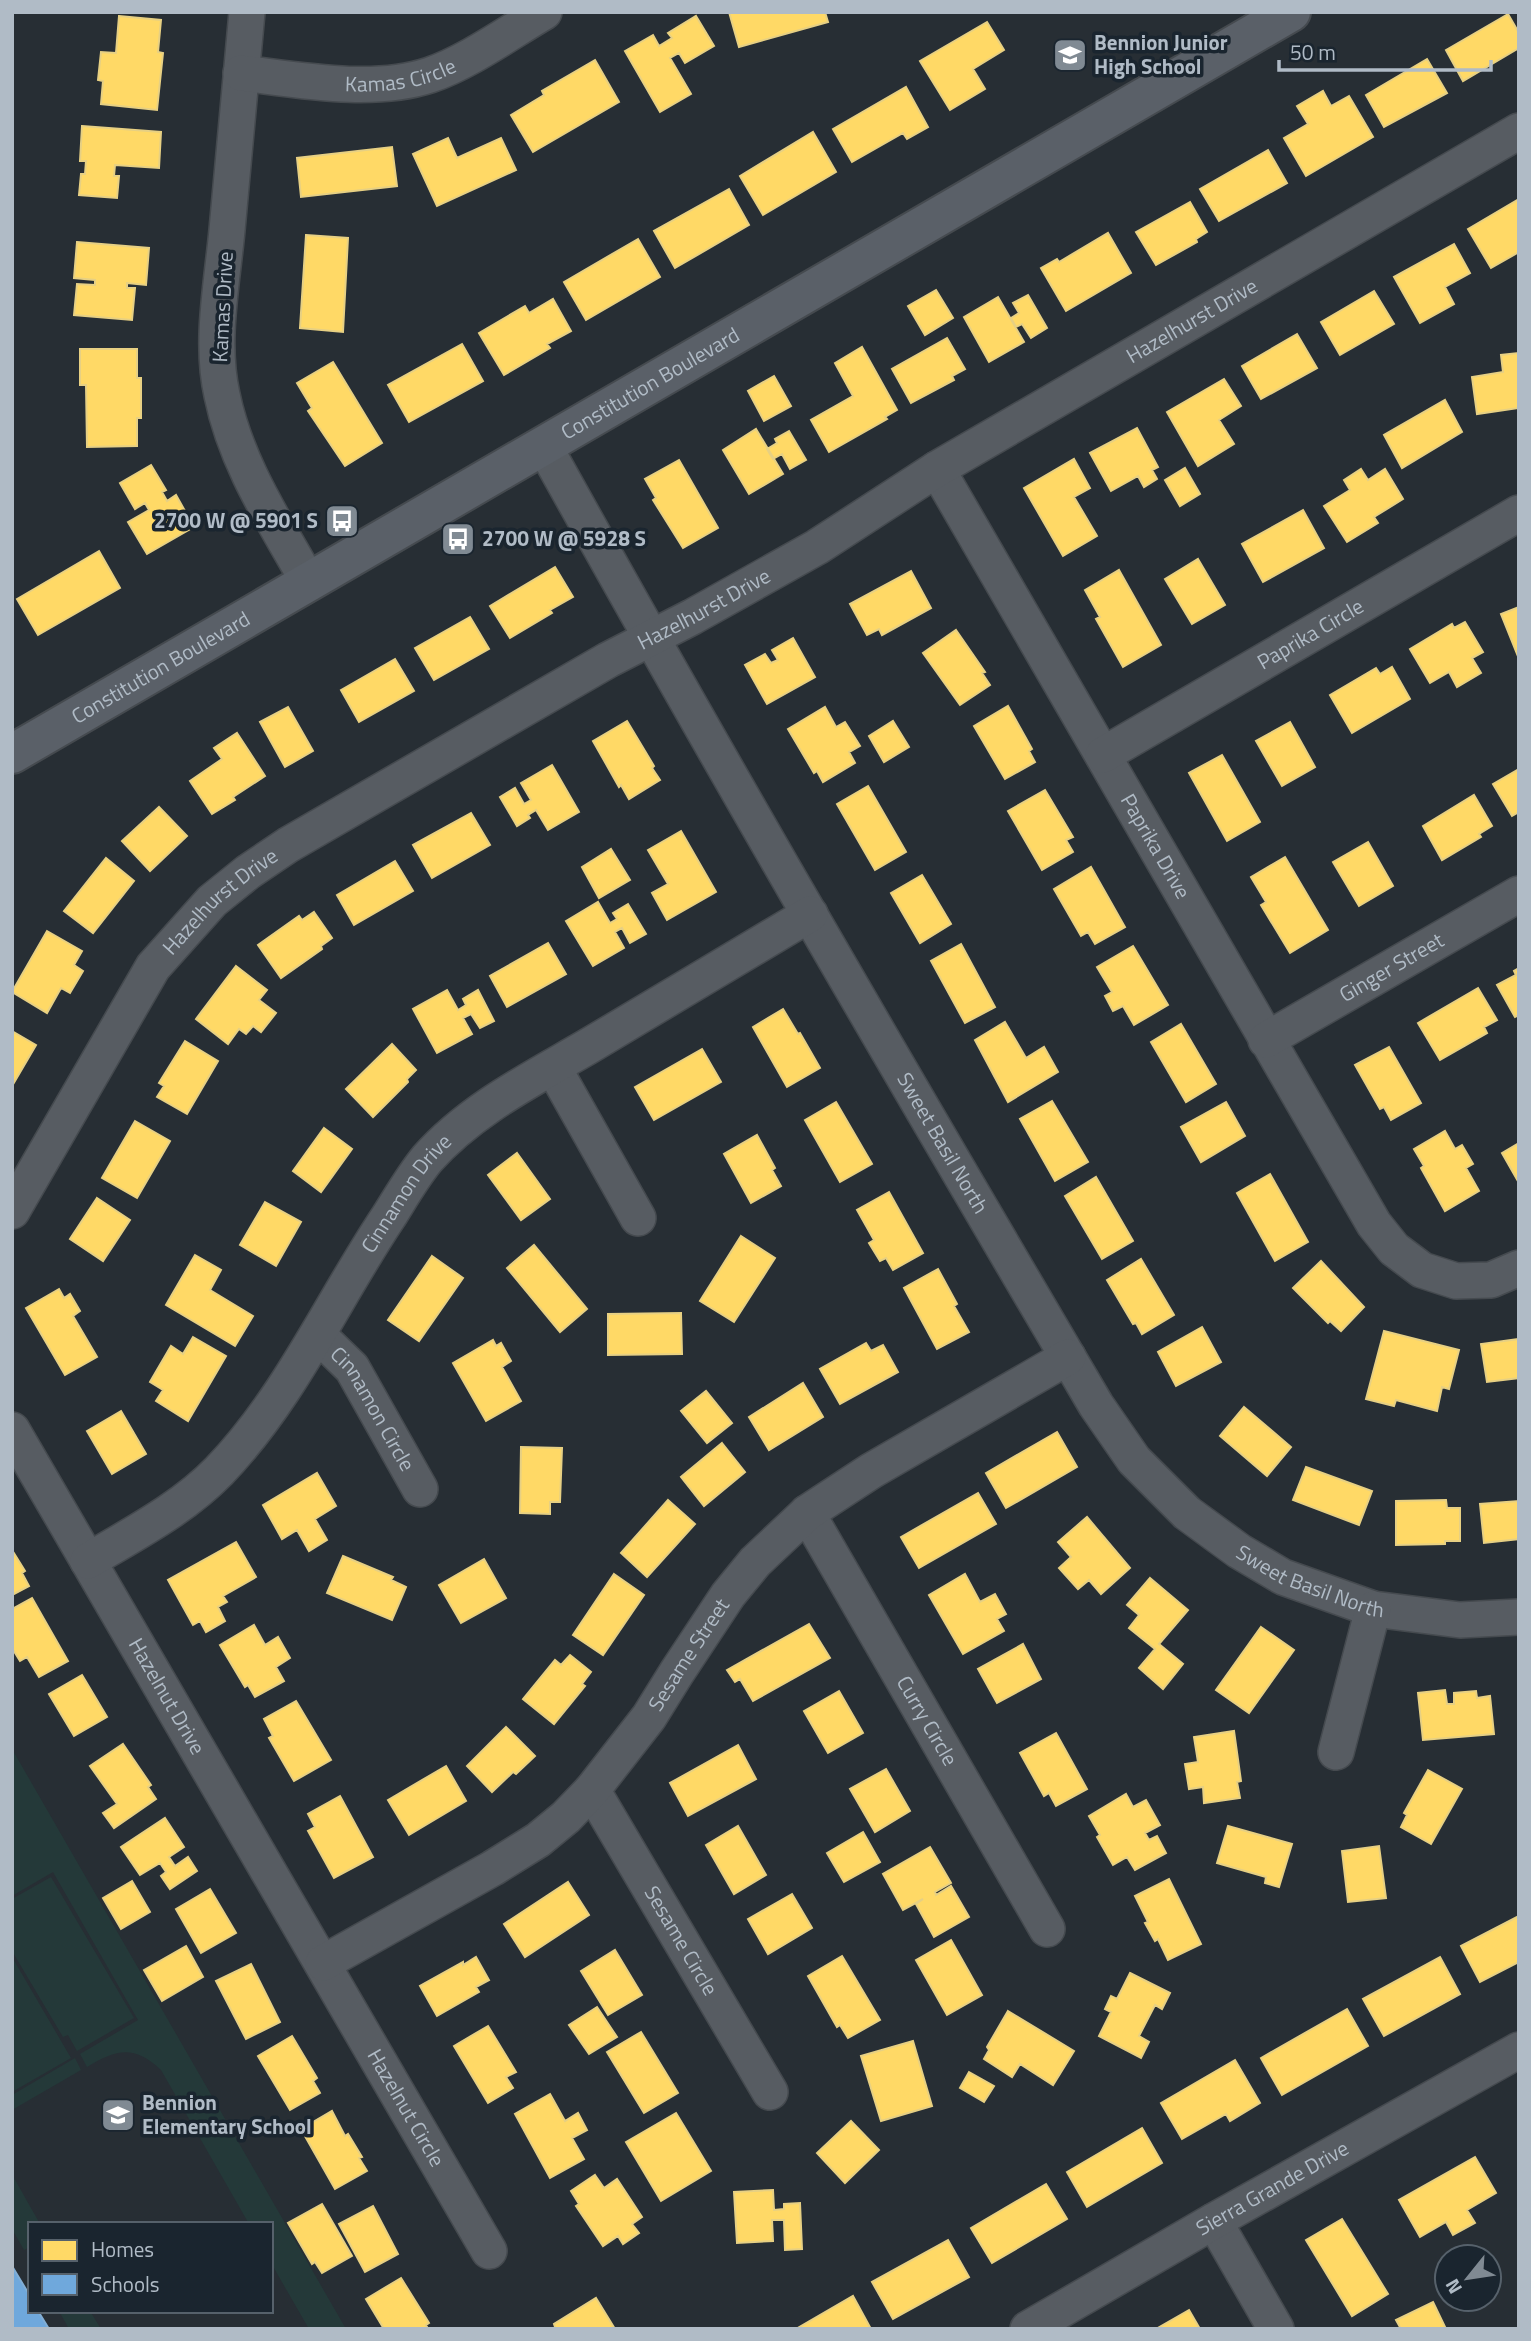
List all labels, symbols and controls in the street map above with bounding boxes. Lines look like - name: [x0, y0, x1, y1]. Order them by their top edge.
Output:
- place label: Bennion Junior High School: [1094, 26, 1228, 82]
- scale bar: [1279, 28, 1491, 72]
- school or university icon: Bennion Junior High School: [1051, 36, 1089, 74]
- text: 50 m: [1290, 36, 1336, 68]
- street label: Kamas Circle: [345, 49, 461, 100]
- street label: Kamas Drive: [203, 251, 241, 363]
- street label: Hazelhurst Drive: [1120, 269, 1263, 371]
- street label: Constitution Boulevard: [554, 318, 745, 447]
- bus stop icon: 2700 W @ 5901 S: [323, 502, 361, 540]
- place label: 2700 W @ 5901 S: [154, 504, 318, 536]
- bus stop icon: 2700 W @ 5928 S: [439, 520, 477, 558]
- place label: 2700 W @ 5928 S: [482, 522, 646, 554]
- street label: Hazelhurst Drive: [631, 559, 776, 657]
- street label: Paprika Circle: [1251, 590, 1369, 677]
- street label: Constitution Boulevard: [65, 602, 256, 731]
- street label: Paprika Drive: [1113, 787, 1199, 904]
- street label: Hazelhurst Drive: [154, 839, 284, 962]
- street label: Ginger Street: [1333, 923, 1450, 1010]
- street label: Sweet Basil North: [889, 1066, 997, 1219]
- street label: Cinnamon Drive: [352, 1125, 458, 1259]
- street label: Cinnamon Circle: [324, 1338, 424, 1477]
- street label: Sweet Basil North: [1230, 1536, 1386, 1625]
- street label: Sesame Street: [639, 1591, 737, 1717]
- street label: Hazelnut Drive: [121, 1632, 214, 1760]
- street label: Curry Circle: [889, 1669, 967, 1771]
- street label: Sesame Circle: [637, 1879, 727, 2001]
- street label: Hazelnut Circle: [360, 2042, 454, 2172]
- place label: Bennion Elementary School: [142, 2086, 312, 2142]
- school or university icon: Bennion Elementary School: [99, 2096, 137, 2134]
- street label: Sierra Grande Drive: [1190, 2132, 1354, 2243]
- legend: [28, 2222, 273, 2313]
- text: Homes: [91, 2233, 154, 2265]
- north arrow: [1433, 2243, 1503, 2313]
- text: Schools: [91, 2268, 160, 2300]
- text: N: [1437, 2274, 1469, 2300]

